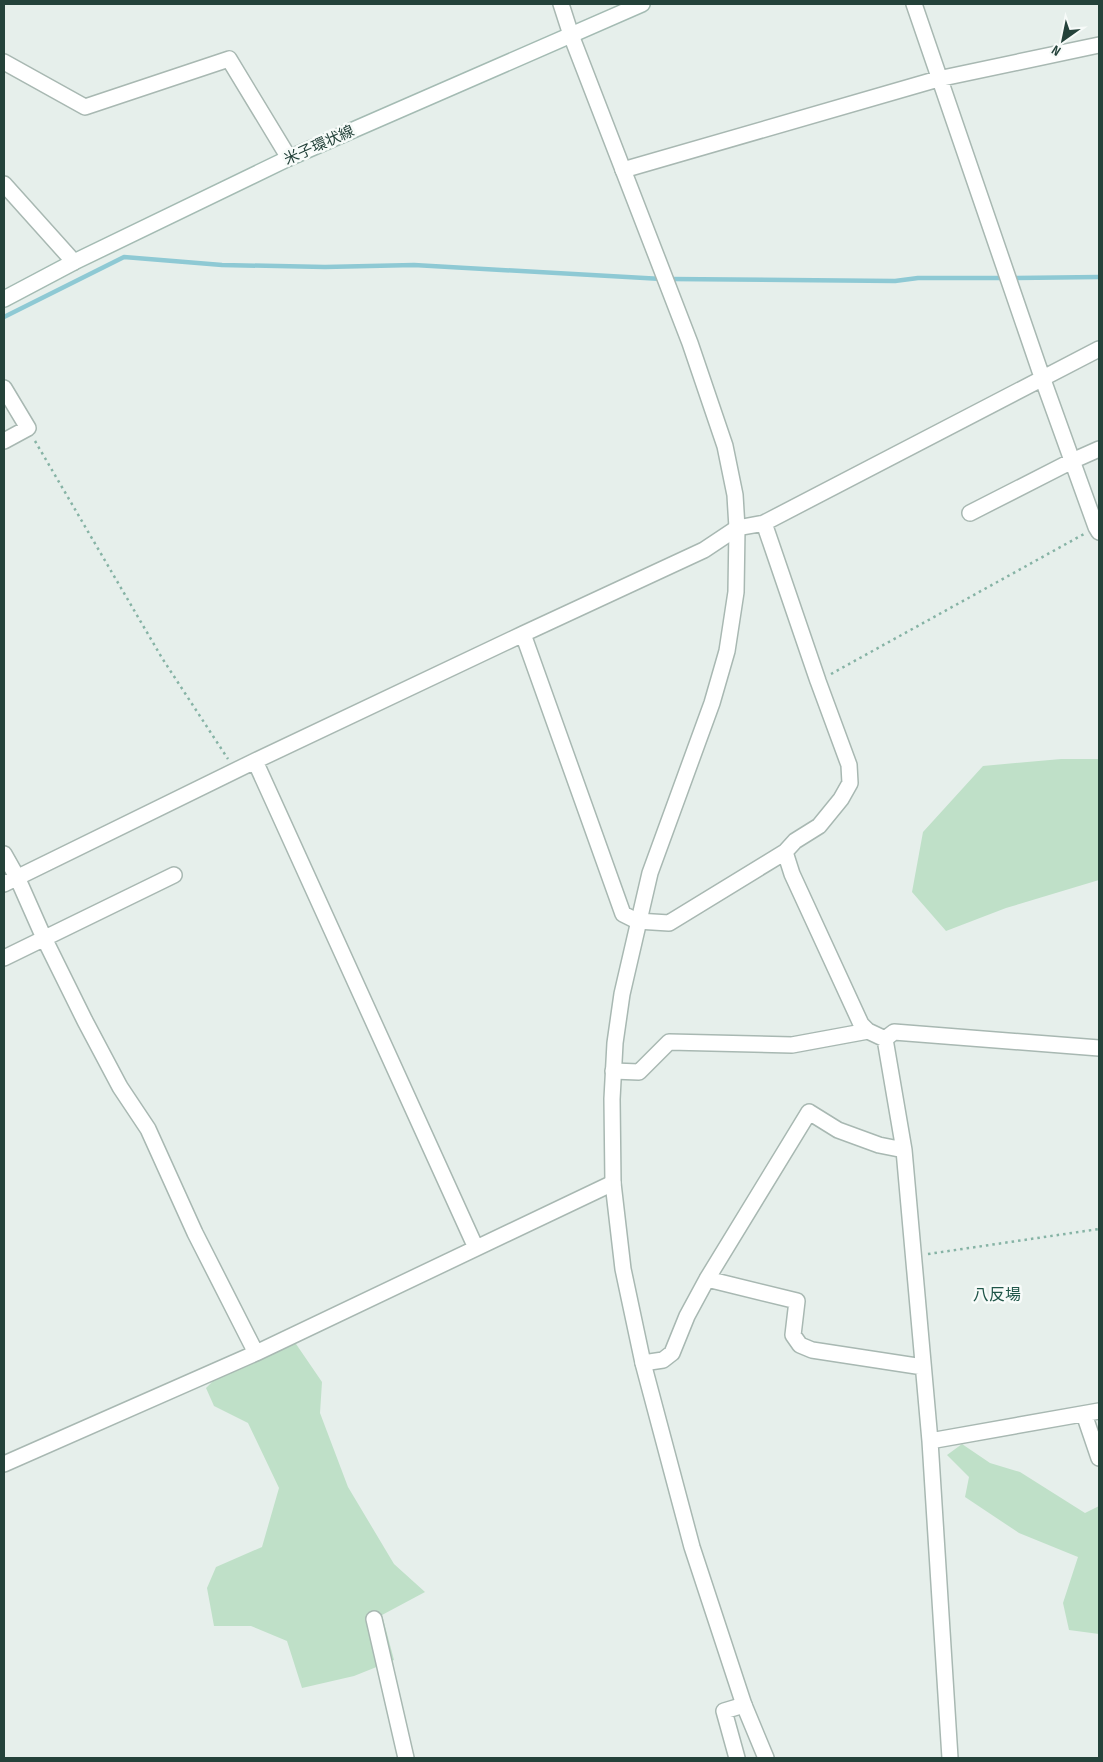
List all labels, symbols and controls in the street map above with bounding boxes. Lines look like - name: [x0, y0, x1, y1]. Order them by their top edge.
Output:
- north arrow: [1038, 15, 1088, 65]
- text: N: [1048, 41, 1064, 60]
- street label: 米子環状線: [281, 122, 357, 169]
- district label: 八反場: [973, 1286, 1021, 1305]

